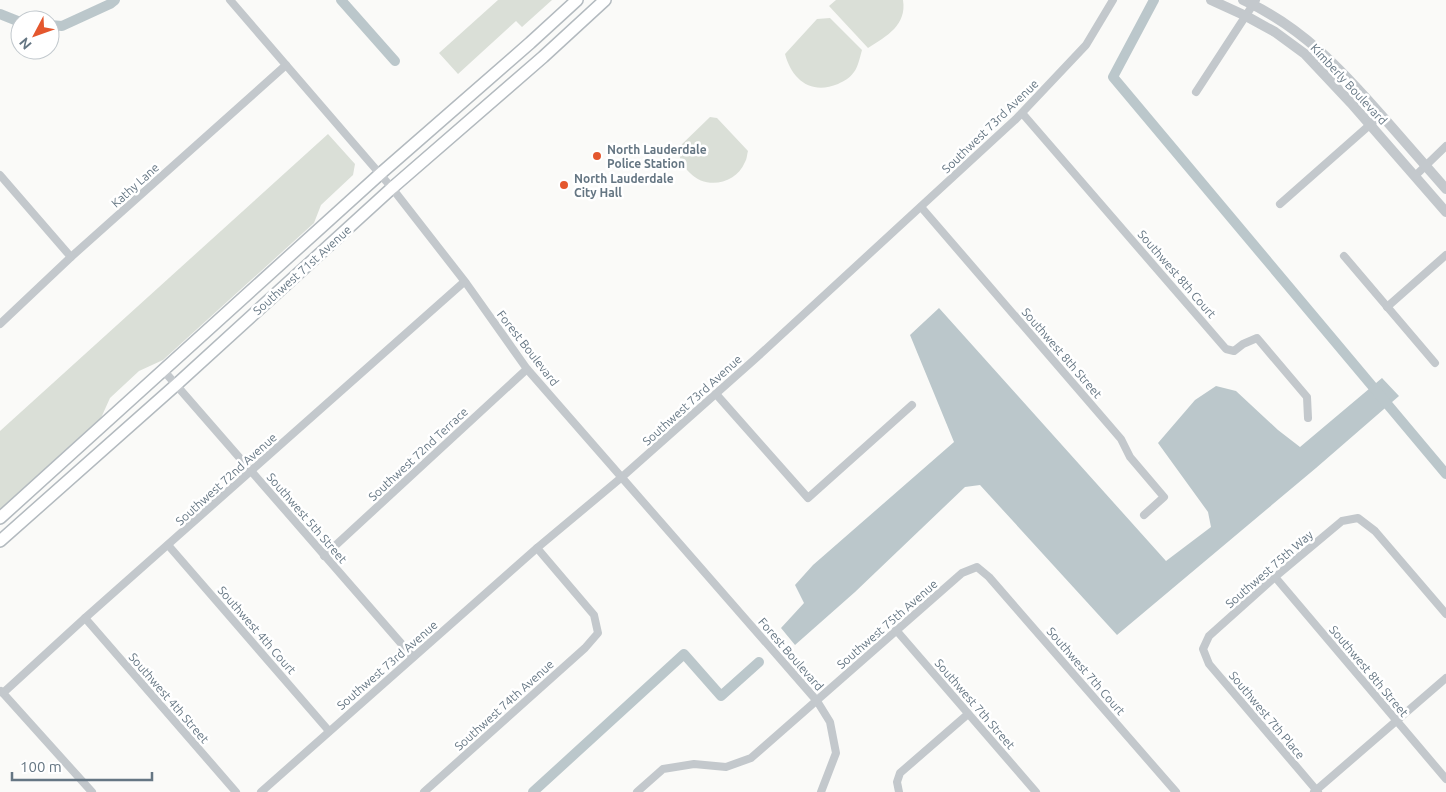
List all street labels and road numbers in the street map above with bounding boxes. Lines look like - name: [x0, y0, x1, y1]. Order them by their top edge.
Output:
- street label: Kimberly Boulevard: [1308, 41, 1390, 127]
- street label: Southwest 73rd Avenue: [939, 77, 1041, 175]
- street label: Kathy Lane: [109, 160, 161, 210]
- street label: Southwest 71st Avenue: [250, 223, 354, 317]
- street label: Southwest 8th Court: [1135, 228, 1219, 321]
- street label: Southwest 8th Street: [1019, 305, 1105, 401]
- street label: Forest Boulevard: [495, 308, 561, 388]
- street label: Southwest 73rd Avenue: [640, 352, 744, 448]
- street label: Southwest 72nd Terrace: [366, 405, 470, 503]
- street label: Southwest 72nd Avenue: [173, 430, 279, 528]
- street label: Southwest 5th Street: [264, 470, 350, 566]
- street label: Southwest 75th Way: [1223, 528, 1315, 610]
- street label: Southwest 75th Avenue: [834, 577, 940, 671]
- street label: Southwest 4th Court: [215, 584, 299, 677]
- street label: Forest Boulevard: [756, 615, 826, 693]
- street label: Southwest 73rd Avenue: [334, 618, 440, 712]
- street label: Southwest 8th Street: [1327, 623, 1411, 719]
- street label: Southwest 7th Court: [1044, 625, 1128, 718]
- street label: Southwest 4th Street: [126, 650, 212, 746]
- street label: Southwest 7th Street: [932, 656, 1018, 752]
- street label: Southwest 74th Avenue: [452, 657, 556, 753]
- street label: Southwest 7th Place: [1227, 669, 1307, 761]

